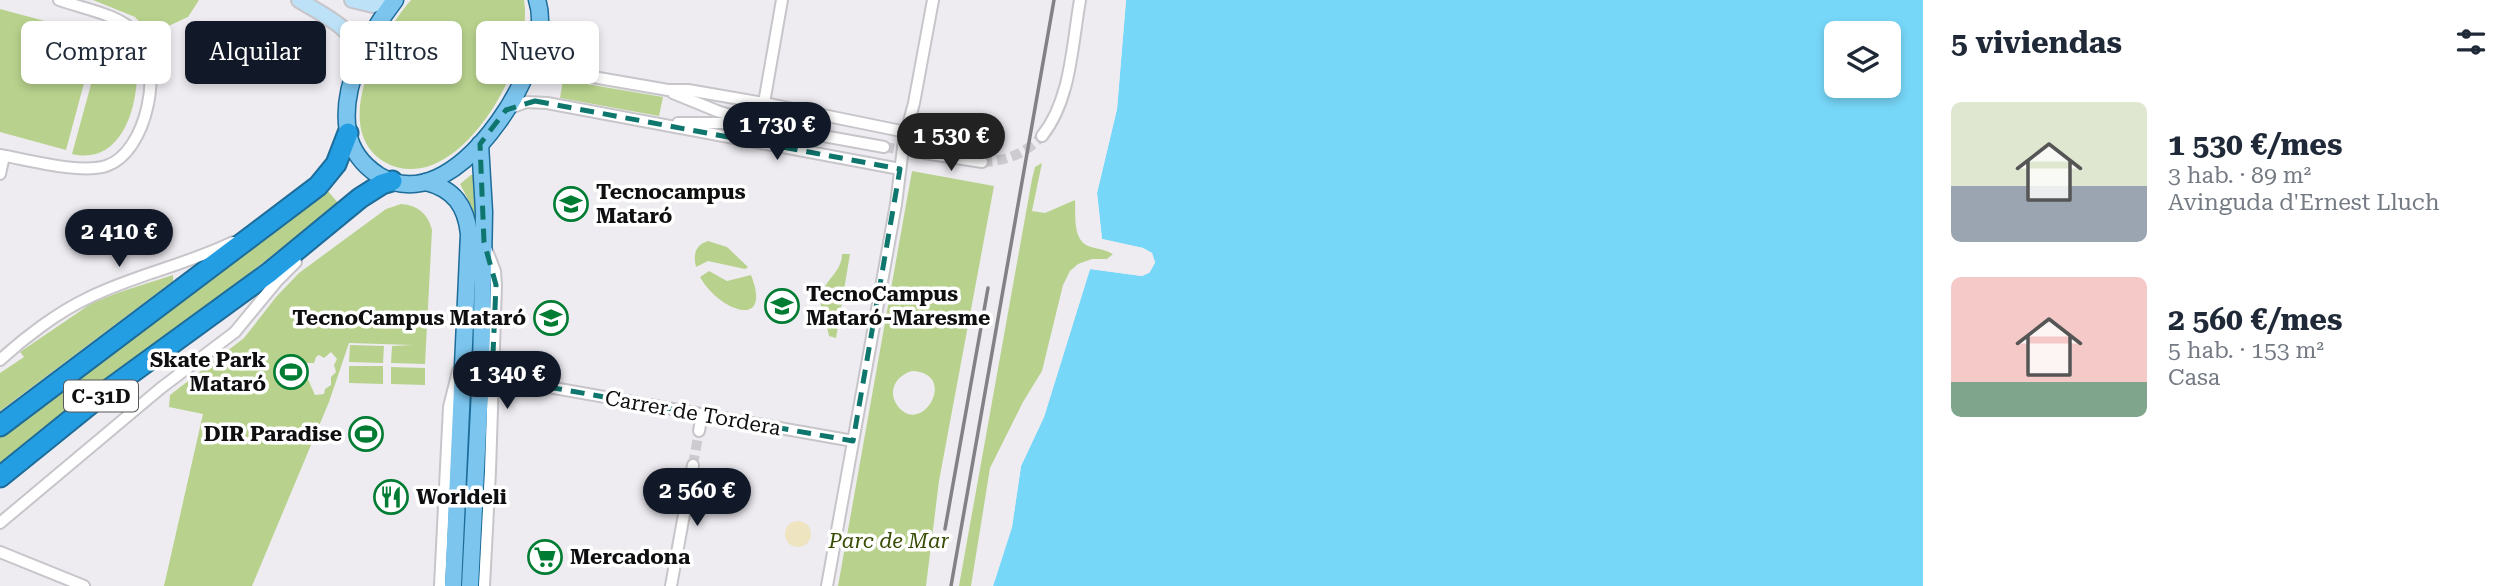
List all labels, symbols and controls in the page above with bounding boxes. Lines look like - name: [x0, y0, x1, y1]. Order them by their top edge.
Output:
- chip: Comprar: [21, 21, 171, 84]
- chip: Alquilar: [185, 21, 326, 84]
- chip: Filtros: [340, 21, 462, 84]
- chip: Nuevo: [476, 21, 599, 84]
- map controls: [1824, 21, 1901, 98]
- button: layers: [1824, 21, 1901, 98]
- icon: filters: [2452, 23, 2490, 61]
- text: 5 viviendas: [1951, 25, 2122, 60]
- pin: 1 730 €: [712, 102, 842, 162]
- text: 1 730 €: [739, 111, 815, 138]
- pin: 1 530 €: [886, 114, 1016, 173]
- text: 1 530 €: [913, 122, 989, 149]
- text: 1 530 €/mes: [2168, 127, 2342, 162]
- icon: home: [2007, 130, 2091, 214]
- text: 3 hab. · 89 m²: [2168, 162, 2311, 189]
- place label: Tecnocampus Mataró: [596, 180, 746, 228]
- school or university icon: Tecnocampus Mataró: [552, 185, 590, 223]
- text: Avinguda d'Ernest Lluch: [2168, 189, 2440, 216]
- pin: 2 410 €: [54, 210, 184, 269]
- text: 2 410 €: [81, 218, 157, 245]
- place label: TecnoCampus Mataró-Maresme: [806, 282, 990, 330]
- school or university icon: TecnoCampus Mataró-Maresme: [763, 287, 801, 325]
- school or university icon: TecnoCampus Mataró: [532, 299, 570, 337]
- text: 2 560 €/mes: [2168, 302, 2342, 337]
- icon: home: [2007, 305, 2091, 389]
- place label: TecnoCampus Mataró: [292, 306, 526, 330]
- text: 5 hab. · 153 m²: [2168, 337, 2324, 364]
- place label: Skate Park Mataró: [150, 348, 267, 396]
- pin: 1 340 €: [442, 352, 572, 411]
- sports icon: Skate Park Mataró: [272, 353, 310, 391]
- text: 1 340 €: [469, 360, 545, 387]
- text: Casa: [2168, 364, 2220, 391]
- road number: C-31D: [64, 380, 138, 412]
- street label: Carrer de Tordera: [603, 386, 783, 440]
- sports icon: DIR Paradise: [347, 415, 385, 453]
- place label: DIR Paradise: [204, 422, 342, 446]
- pin: 2 560 €: [632, 468, 762, 528]
- text: 2 560 €: [659, 477, 735, 504]
- restaurant icon: Worldeli: [372, 478, 410, 516]
- place label: Worldeli: [416, 485, 507, 509]
- park label: Parc de Mar: [828, 529, 950, 553]
- supermarket icon: Mercadona: [526, 538, 564, 576]
- place label: Mercadona: [570, 545, 691, 569]

